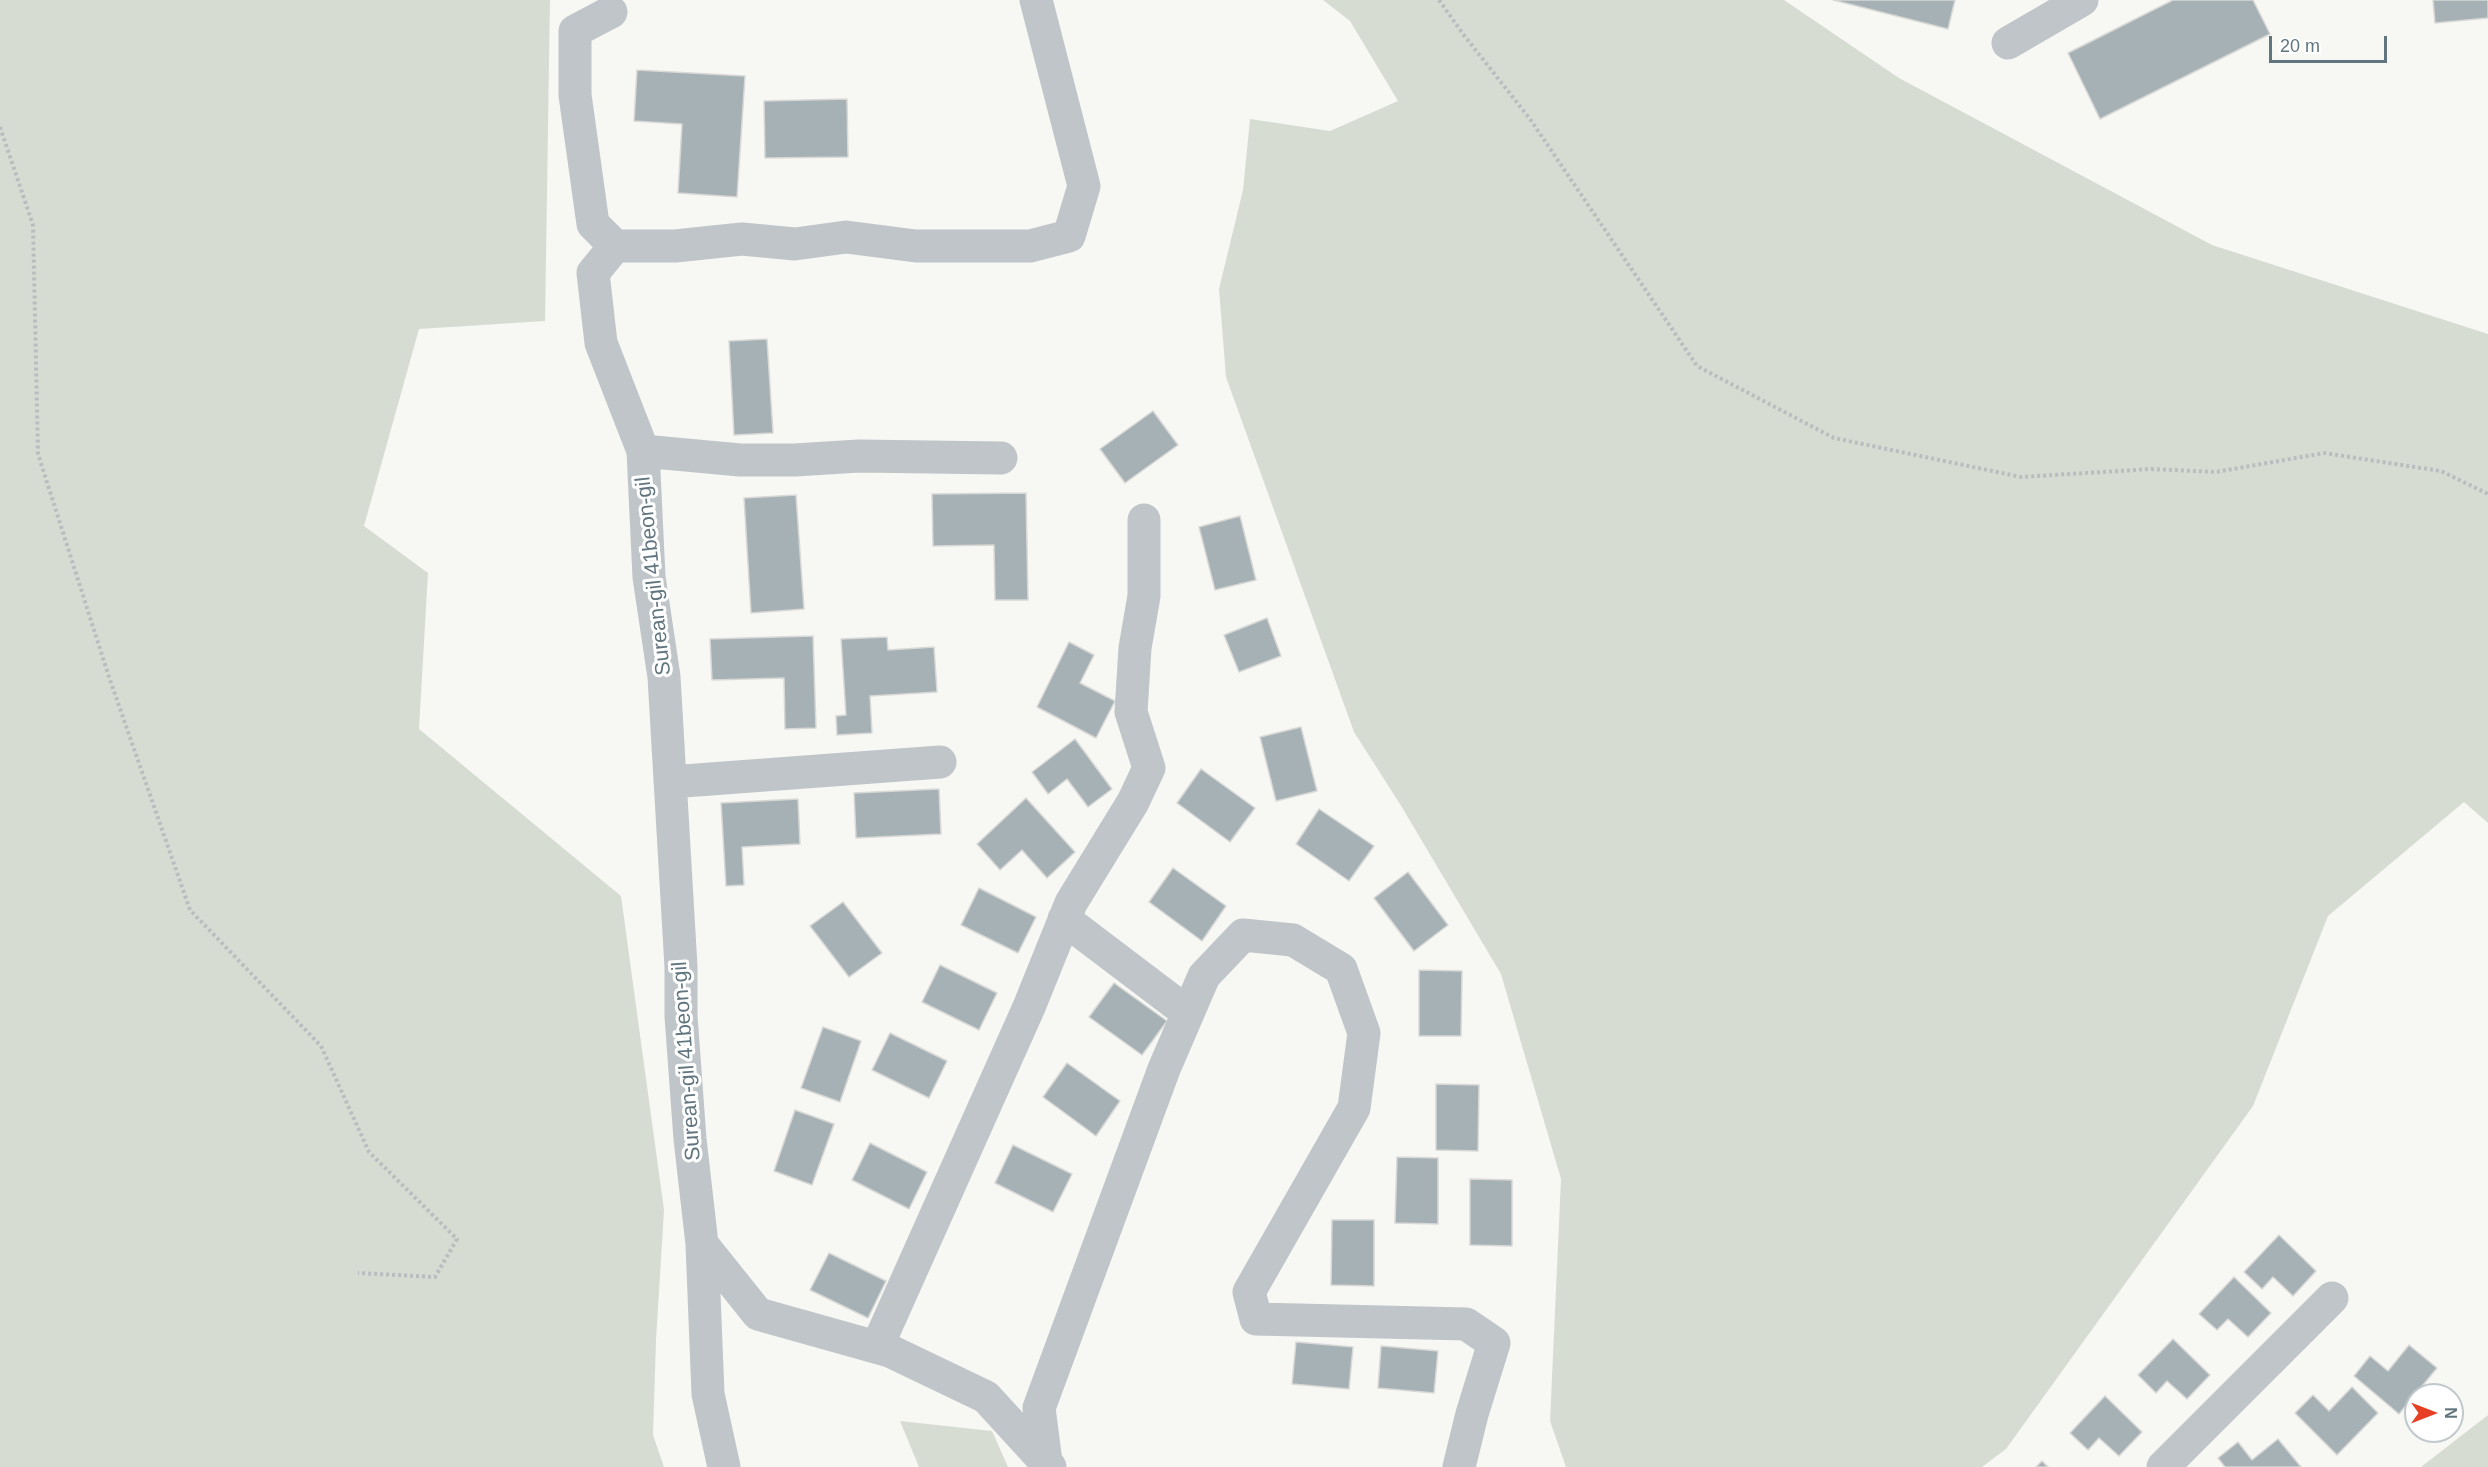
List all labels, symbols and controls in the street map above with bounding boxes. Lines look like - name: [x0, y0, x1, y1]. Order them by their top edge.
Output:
- scale bar: [2272, 24, 2390, 62]
- text: 20 m: [2280, 36, 2320, 56]
- street label: Surean-gil 41beon-gil: [631, 475, 677, 677]
- street label: Surean-gil 41beon-gil: [667, 961, 707, 1161]
- north arrow: [2404, 1383, 2464, 1443]
- text: N: [2442, 1407, 2459, 1419]

